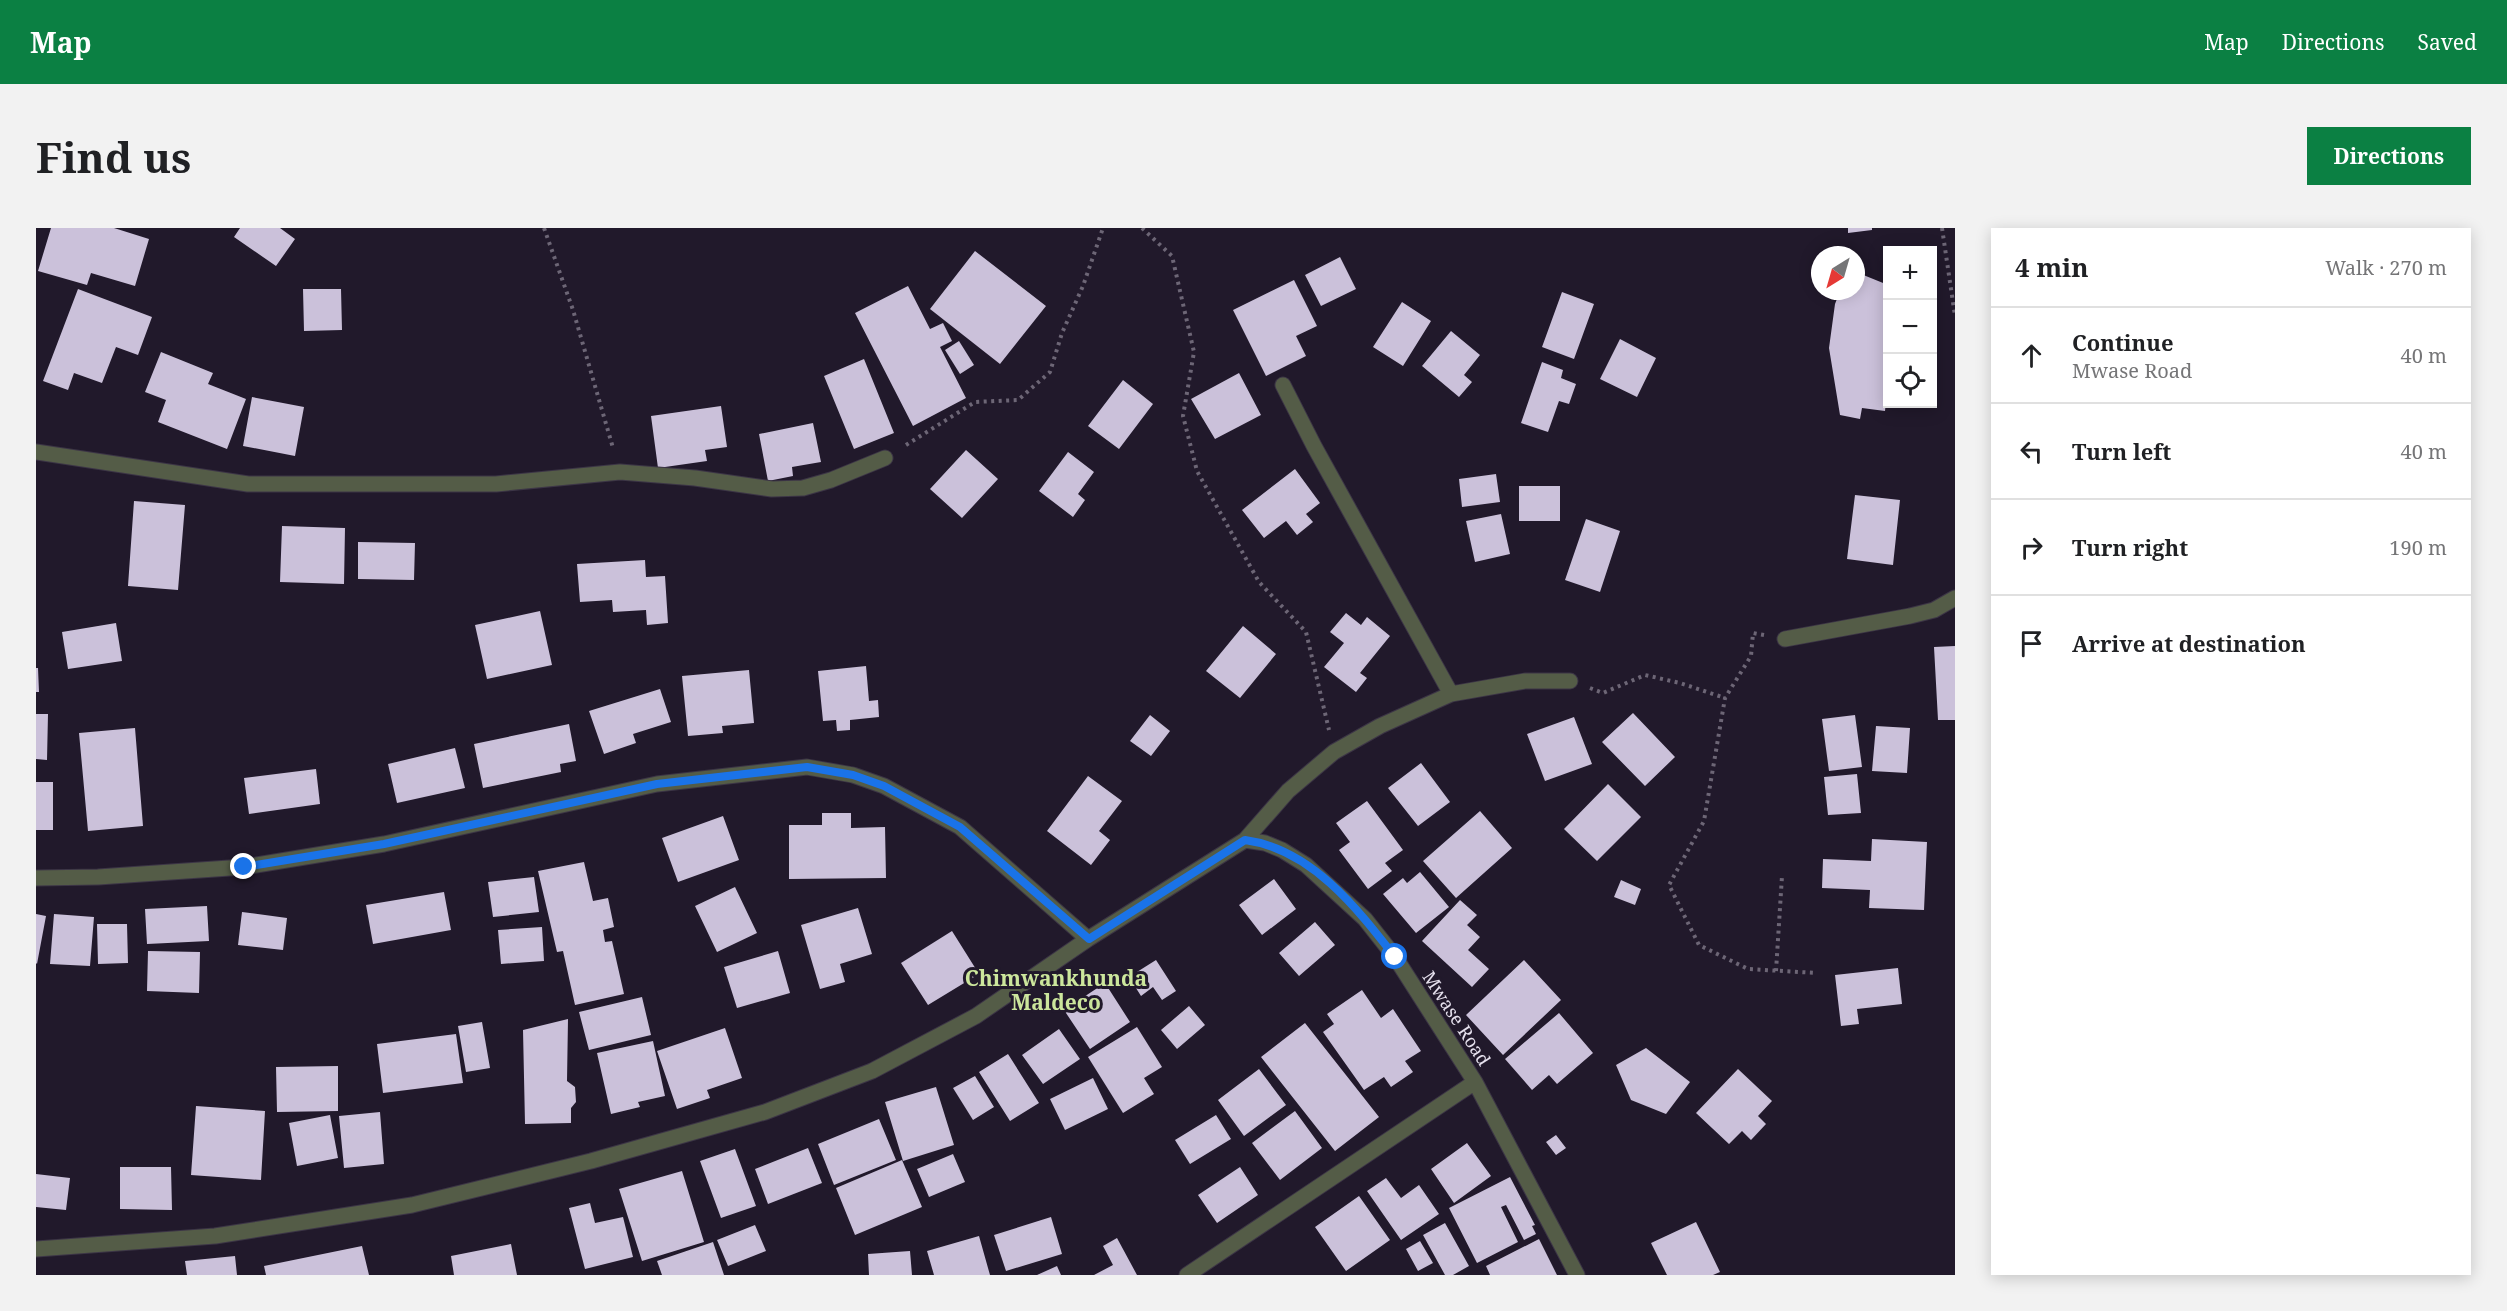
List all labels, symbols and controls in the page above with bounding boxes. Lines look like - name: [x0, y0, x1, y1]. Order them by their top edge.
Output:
- text: Map: [30, 23, 92, 61]
- text: Map: [2204, 28, 2249, 56]
- text: Directions: [2282, 28, 2384, 56]
- text: Saved: [2417, 28, 2477, 56]
- button: Directions: [2307, 127, 2471, 185]
- text: Find us: [36, 128, 191, 185]
- north arrow: [1811, 246, 1865, 300]
- map controls: [1883, 246, 1937, 408]
- button: +: [1883, 246, 1937, 300]
- text: 4 min: [2015, 249, 2089, 285]
- text: Walk · 270 m: [2325, 254, 2447, 281]
- button: −: [1883, 300, 1937, 354]
- text: Continue: [2072, 327, 2174, 357]
- icon: ahead: [2015, 339, 2048, 372]
- text: 40 m: [2401, 342, 2447, 369]
- button: locate: [1883, 354, 1937, 408]
- text: Mwase Road: [2072, 357, 2192, 384]
- icon: left: [2015, 435, 2048, 468]
- text: Turn left: [2072, 436, 2171, 466]
- text: 40 m: [2401, 438, 2447, 465]
- icon: right: [2015, 531, 2048, 564]
- text: Turn right: [2072, 532, 2188, 562]
- text: 190 m: [2389, 534, 2447, 561]
- icon: arrive: [2015, 627, 2048, 660]
- text: Arrive at destination: [2072, 628, 2306, 658]
- route end: [230, 853, 256, 879]
- route start: [1381, 943, 1407, 969]
- district label: Chimwankhunda Maldeco: [965, 964, 1147, 1016]
- street label: Mwase Road: [1417, 966, 1497, 1070]

